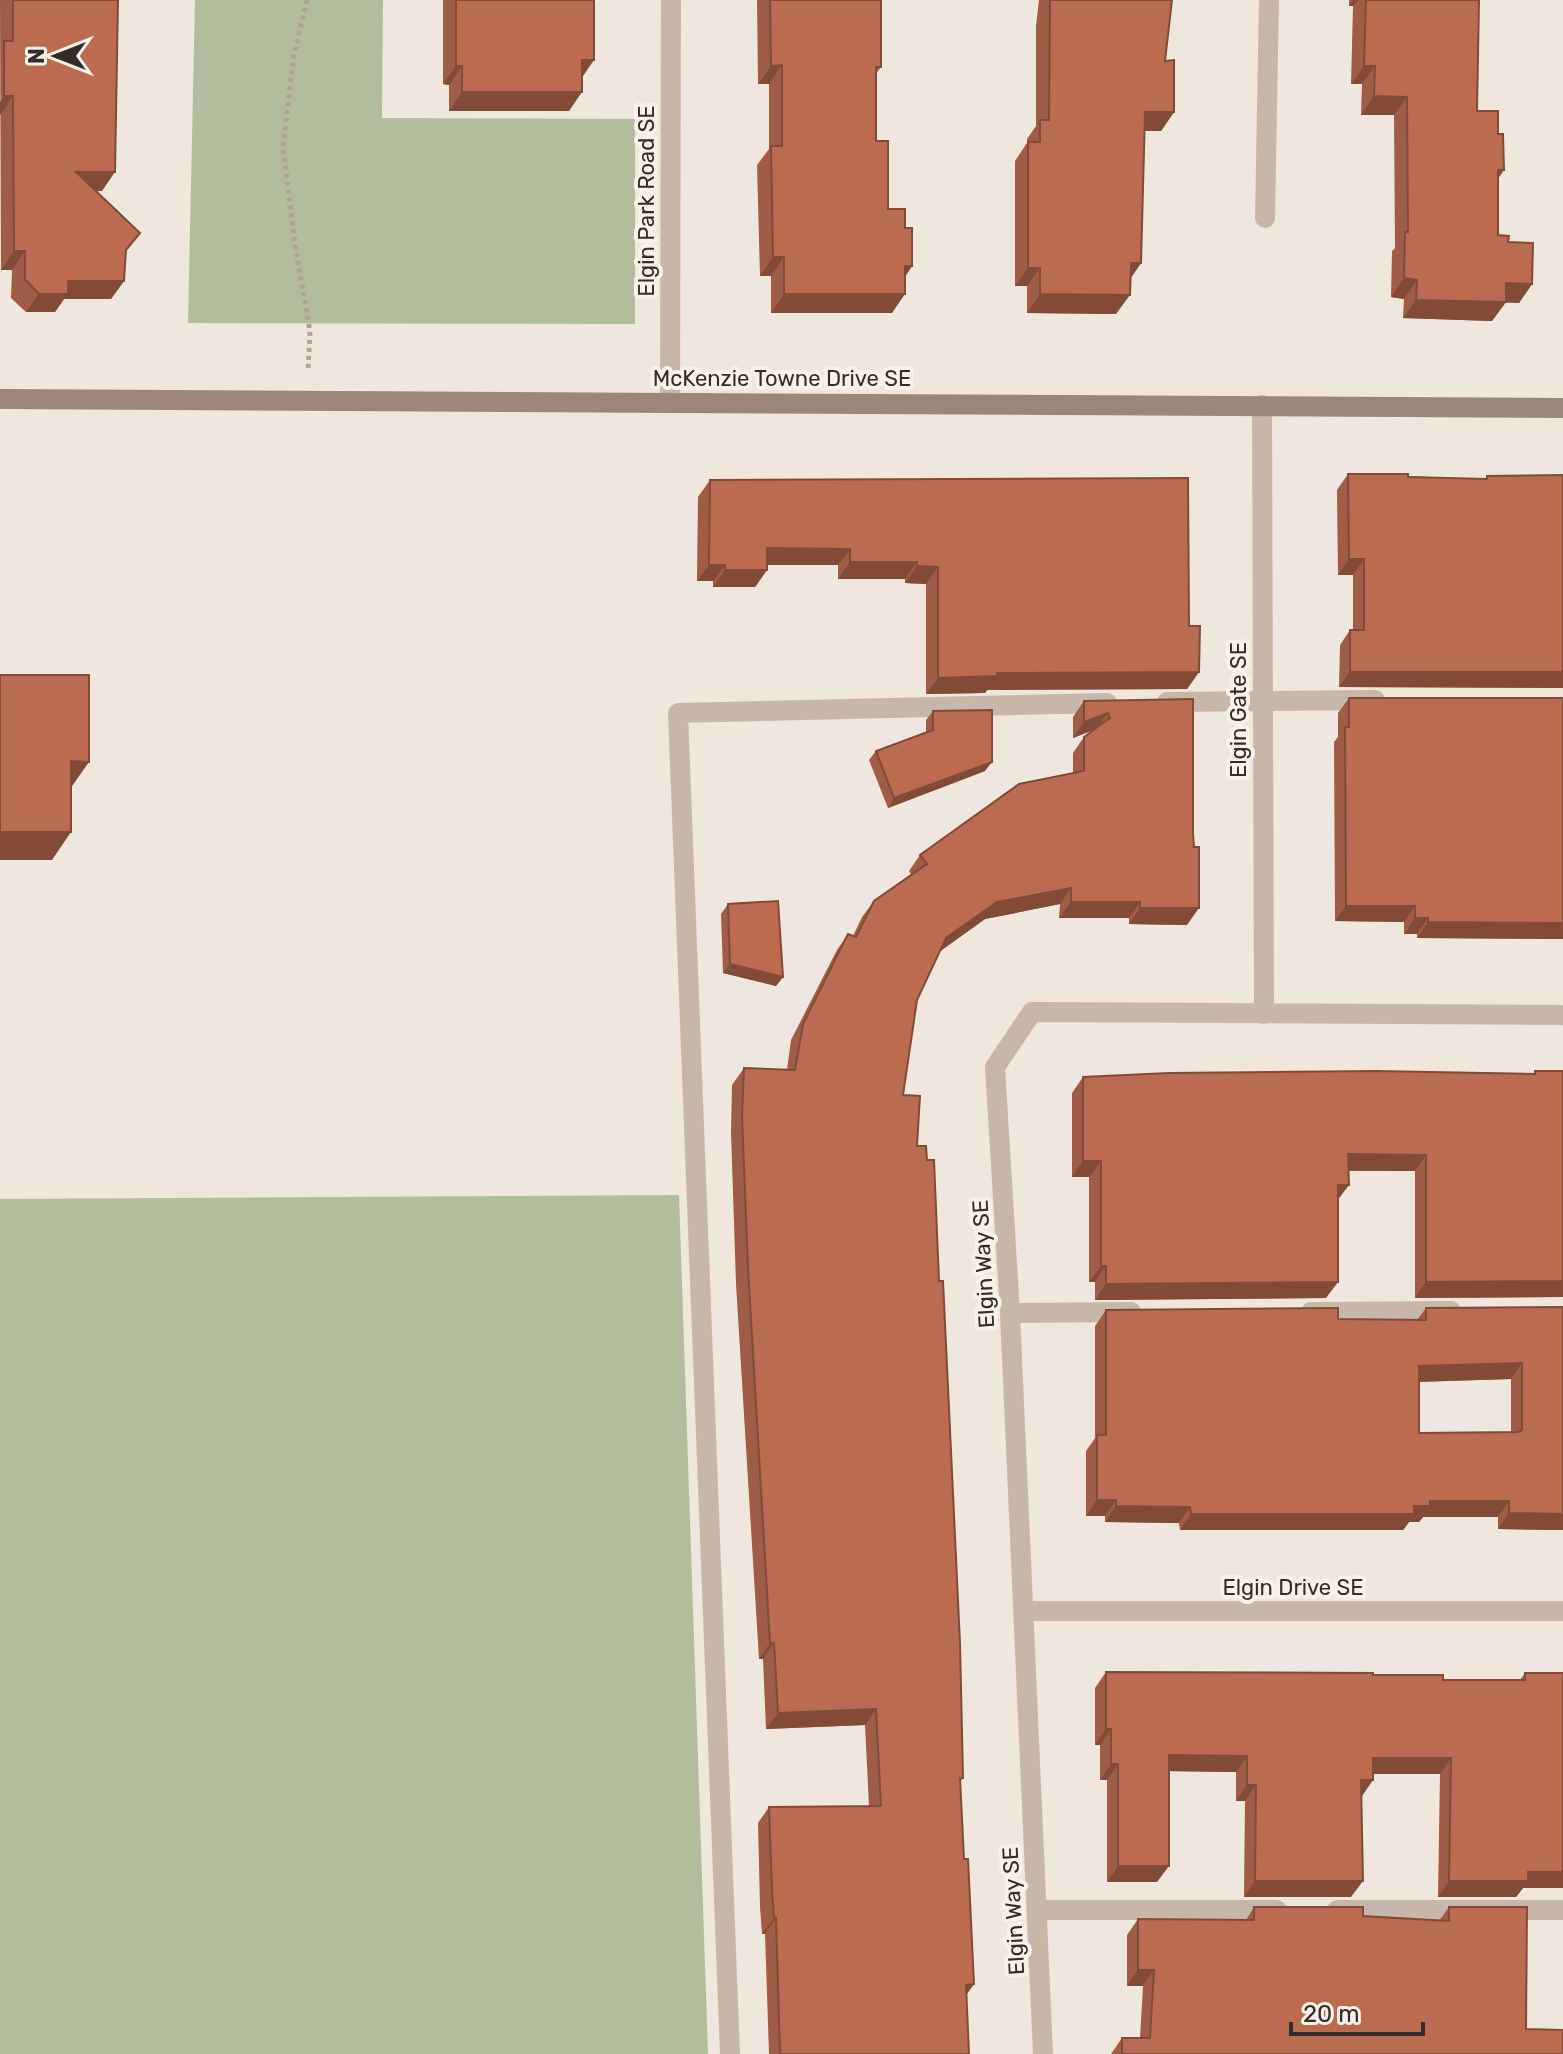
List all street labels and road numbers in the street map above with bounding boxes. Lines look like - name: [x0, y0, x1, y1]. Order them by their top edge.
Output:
- street label: Elgin Park Road SE: [633, 105, 660, 297]
- street label: McKenzie Towne Drive SE: [653, 365, 911, 392]
- street label: Elgin Gate SE: [1225, 642, 1252, 778]
- street label: Elgin Way SE: [967, 1199, 1000, 1329]
- street label: Elgin Drive SE: [1222, 1574, 1364, 1601]
- street label: Elgin Way SE: [997, 1846, 1030, 1976]

